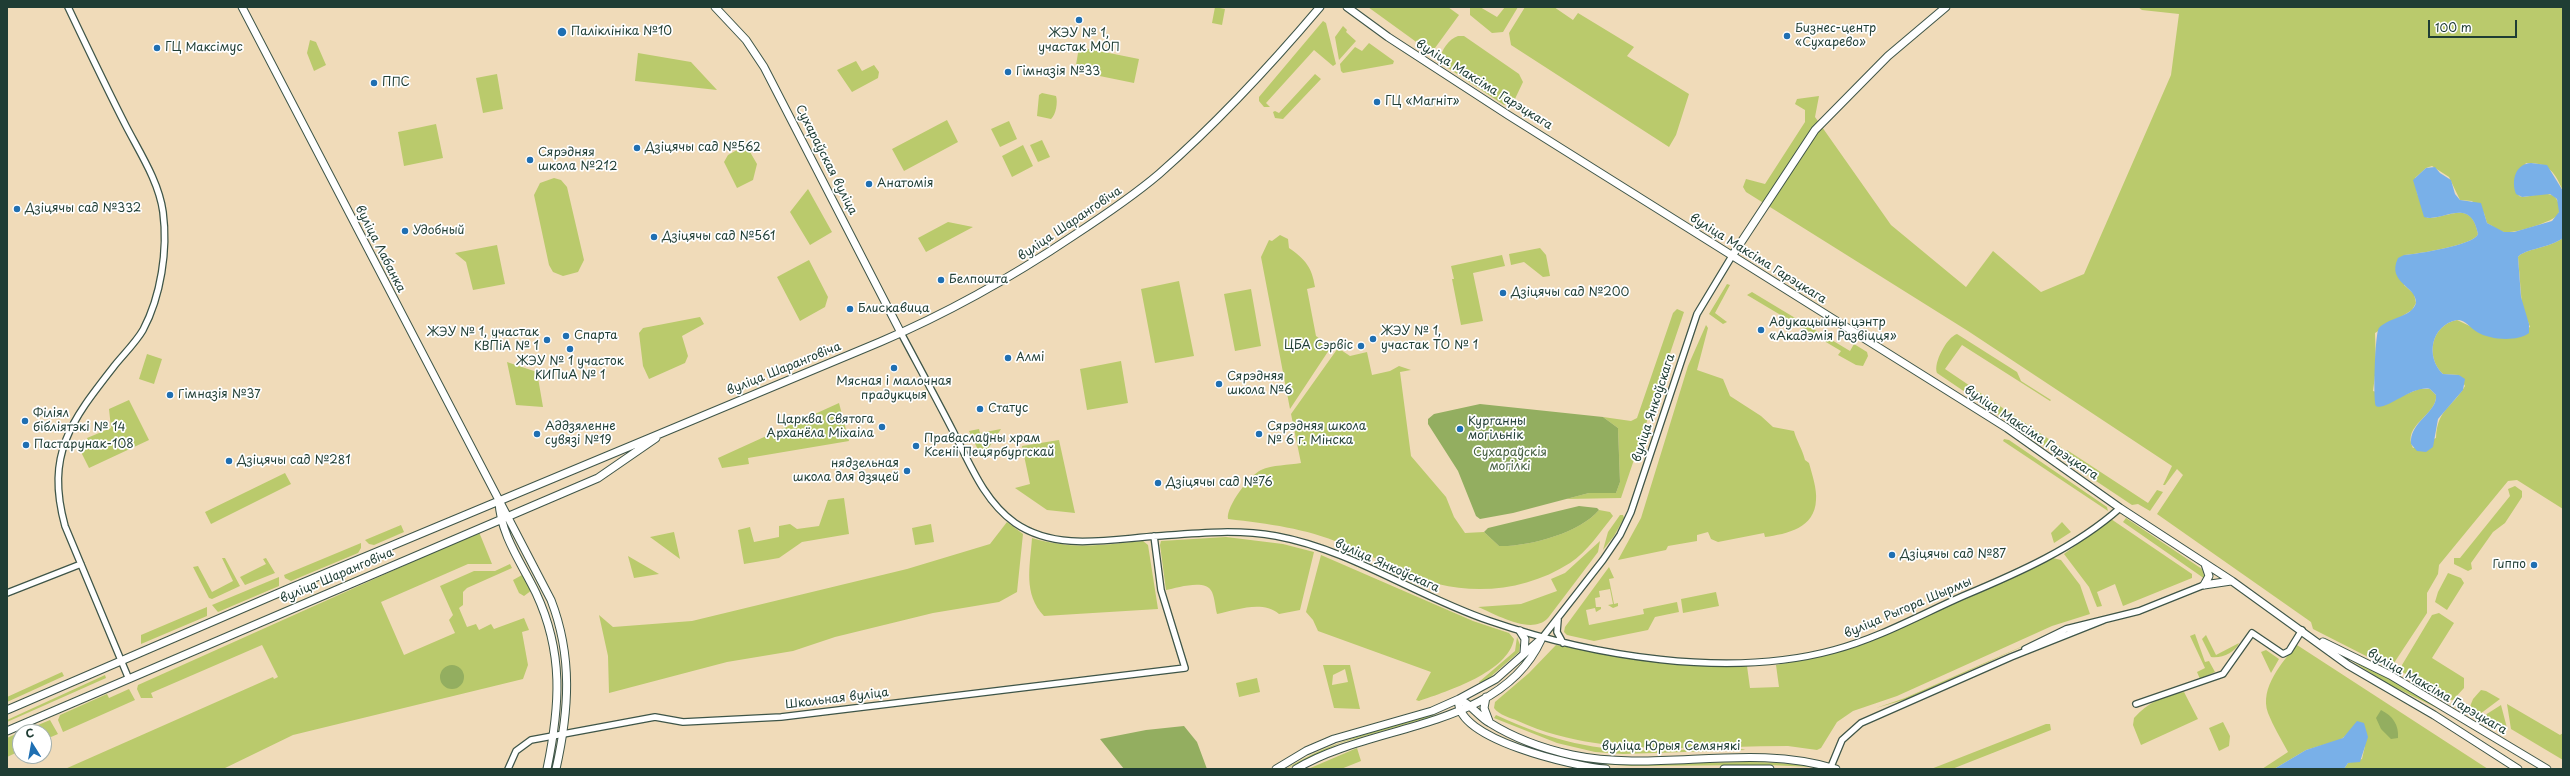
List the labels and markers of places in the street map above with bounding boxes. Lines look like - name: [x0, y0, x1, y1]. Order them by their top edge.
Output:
- marker: ЖЭУ № 1, участак МОП: [1074, 15, 1084, 25]
- place label: Бизнес-центр «Сухарево»: [1795, 22, 1876, 50]
- place label: Паліклініка №10: [571, 25, 672, 39]
- marker: Паліклініка №10: [556, 26, 568, 38]
- place label: ЖЭУ № 1, участак МОП: [1038, 27, 1120, 55]
- marker: Бизнес-центр «Сухарево»: [1782, 31, 1792, 41]
- place label: ГЦ Максімус: [165, 41, 243, 55]
- marker: ГЦ Максімус: [152, 43, 162, 53]
- place label: Гімназія №33: [1016, 65, 1100, 79]
- marker: Гімназія №33: [1003, 67, 1013, 77]
- place label: ППС: [382, 76, 410, 90]
- marker: ППС: [369, 78, 379, 88]
- place label: ГЦ «Магніт»: [1385, 95, 1459, 109]
- marker: ГЦ «Магніт»: [1372, 97, 1382, 107]
- place label: Дзіцячы сад №562: [645, 141, 761, 155]
- marker: Дзіцячы сад №562: [632, 143, 642, 153]
- place label: Сярэдняя школа №212: [538, 146, 617, 174]
- marker: Сярэдняя школа №212: [525, 155, 535, 165]
- place label: Анатомія: [877, 177, 933, 191]
- marker: Анатомія: [864, 179, 874, 189]
- place label: Дзіцячы сад №332: [25, 202, 141, 216]
- marker: Дзіцячы сад №332: [12, 204, 22, 214]
- place label: Удобный: [413, 224, 464, 238]
- marker: Удобный: [400, 226, 410, 236]
- place label: Дзіцячы сад №561: [662, 230, 775, 244]
- marker: Дзіцячы сад №561: [649, 232, 659, 242]
- place label: Белпошта: [949, 273, 1008, 287]
- marker: Белпошта: [936, 275, 946, 285]
- place label: Дзіцячы сад №200: [1511, 286, 1629, 300]
- marker: Дзіцячы сад №200: [1498, 288, 1508, 298]
- place label: Блискавица: [858, 302, 930, 316]
- marker: Блискавица: [845, 304, 855, 314]
- place label: Адукацыйны цэнтр «Акадэмія Развіцця»: [1769, 316, 1897, 344]
- place label: ЖЭУ № 1, участак ТО № 1: [1381, 325, 1478, 353]
- marker: Адукацыйны цэнтр «Акадэмія Развіцця»: [1756, 325, 1766, 335]
- place label: ЖЭУ № 1, участак КВПіА № 1: [427, 326, 539, 354]
- place label: Спарта: [574, 329, 618, 343]
- marker: Спарта: [561, 331, 571, 341]
- marker: ЖЭУ № 1, участак ТО № 1: [1368, 334, 1378, 344]
- marker: ЖЭУ № 1, участак КВПіА № 1: [542, 335, 552, 345]
- place label: ЦБА Сэрвіс: [1284, 339, 1353, 353]
- marker: ЦБА Сэрвіс: [1356, 341, 1366, 351]
- marker: ЖЭУ № 1 участок КИПиА № 1: [565, 344, 575, 354]
- place label: Алмі: [1016, 351, 1044, 365]
- marker: Алмі: [1003, 353, 1013, 363]
- place label: ЖЭУ № 1 участок КИПиА № 1: [516, 355, 624, 383]
- marker: Мясная і малочная прадукцыя: [889, 363, 899, 373]
- place label: Сярэдняя школа №6: [1227, 370, 1292, 398]
- place label: Мясная і малочная прадукцыя: [836, 375, 952, 403]
- marker: Сярэдняя школа №6: [1214, 379, 1224, 389]
- place label: Гімназія №37: [178, 388, 261, 402]
- marker: Гімназія №37: [165, 390, 175, 400]
- place label: Статус: [988, 402, 1028, 416]
- marker: Статус: [975, 404, 985, 414]
- place label: Філіял бібліятэкі № 14: [33, 407, 126, 435]
- place label: Царква Святога Арханёла Міхаіла: [766, 413, 874, 441]
- place label: Курганны могільнік: [1468, 415, 1526, 443]
- marker: Філіял бібліятэкі № 14: [20, 416, 30, 426]
- place label: Аддзяленне сувязі №19: [545, 420, 616, 448]
- place label: Сярэдняя школа № 6 г. Мінска: [1267, 420, 1366, 448]
- marker: Царква Святога Арханёла Міхаіла: [877, 422, 887, 432]
- marker: Курганны могільнік: [1455, 424, 1465, 434]
- marker: Аддзяленне сувязі №19: [532, 429, 542, 439]
- marker: Сярэдняя школа № 6 г. Мінска: [1254, 429, 1264, 439]
- place label: Праваслаўны храм Ксеніі Пецярбургскай: [924, 432, 1054, 460]
- place label: Пастарунак-108: [34, 438, 134, 452]
- marker: Пастарунак-108: [21, 440, 31, 450]
- marker: Праваслаўны храм Ксеніі Пецярбургскай: [911, 441, 921, 451]
- place label: Дзіцячы сад №281: [237, 454, 351, 468]
- marker: Дзіцячы сад №281: [224, 456, 234, 466]
- place label: нядзельная школа для дзяцей: [793, 457, 899, 485]
- marker: нядзельная школа для дзяцей: [902, 466, 912, 476]
- place label: Дзіцячы сад №76: [1166, 476, 1273, 490]
- marker: Дзіцячы сад №76: [1153, 478, 1163, 488]
- place label: Дзіцячы сад №87: [1900, 548, 2006, 562]
- marker: Дзіцячы сад №87: [1887, 550, 1897, 560]
- place label: Гиппо: [2492, 558, 2526, 572]
- marker: Гиппо: [2529, 560, 2539, 570]

